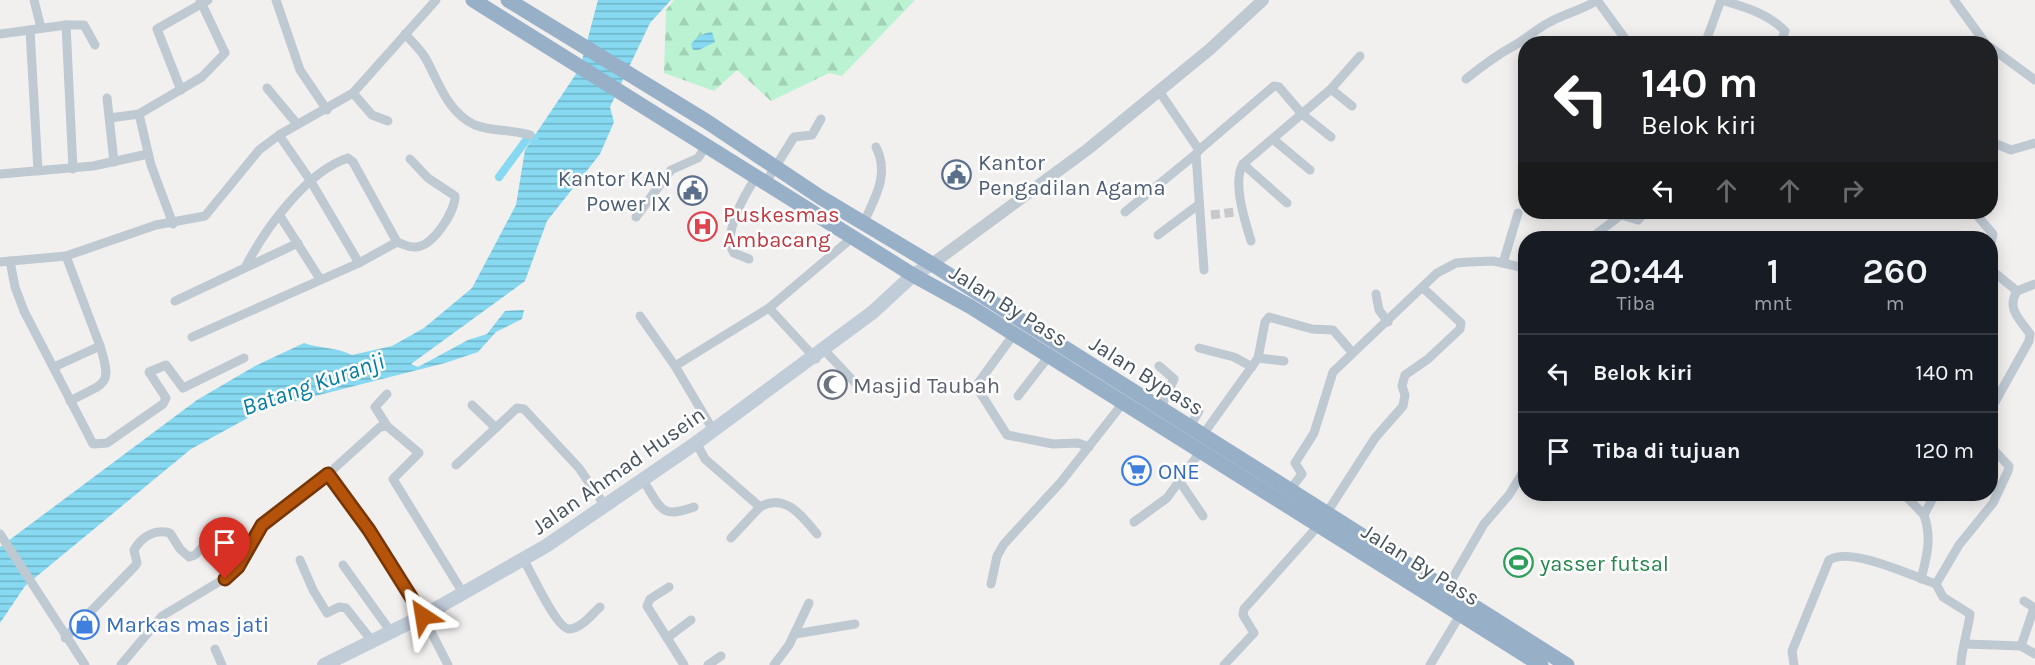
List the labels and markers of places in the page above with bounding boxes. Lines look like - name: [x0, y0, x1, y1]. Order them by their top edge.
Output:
- place label: Kantor Pengadilan Agama: [978, 150, 1166, 201]
- public building icon: Kantor Pengadilan Agama: [941, 159, 973, 191]
- place label: Kantor KAN Power IX: [558, 166, 671, 217]
- public building icon: Kantor KAN Power IX: [676, 175, 708, 207]
- place label: Puskesmas Ambacang: [723, 202, 840, 253]
- hospital icon: Puskesmas Ambacang: [686, 211, 718, 243]
- mosque icon: Masjid Taubah: [816, 369, 848, 401]
- place label: Masjid Taubah: [853, 373, 1000, 399]
- supermarket icon: ONE: [1121, 455, 1153, 487]
- place label: ONE: [1158, 459, 1200, 485]
- pin: [199, 517, 250, 579]
- sports icon: yasser futsal: [1503, 547, 1535, 579]
- place label: yasser futsal: [1539, 551, 1669, 577]
- shop icon: Markas mas jati: [69, 608, 101, 640]
- place label: Markas mas jati: [106, 612, 269, 638]

